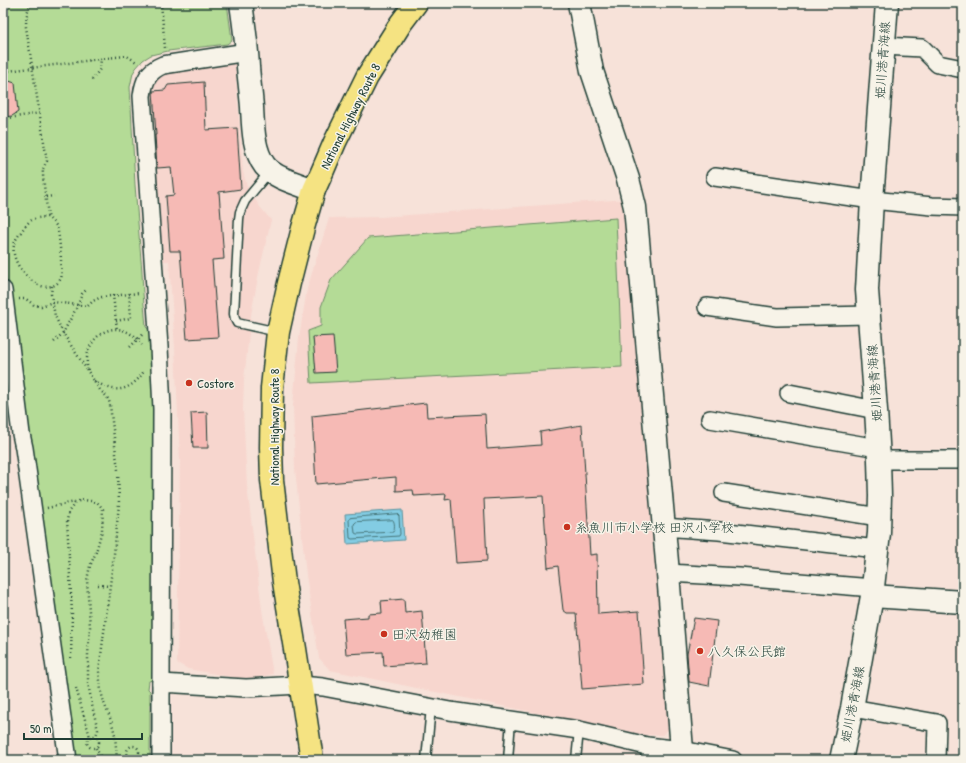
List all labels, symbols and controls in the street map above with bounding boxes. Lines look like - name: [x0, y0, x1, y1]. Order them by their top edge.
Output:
- street label: 姫川港青海線: [870, 19, 894, 100]
- street label: National Highway Route 8: [316, 60, 385, 172]
- street label: 姫川港青海線: [862, 342, 886, 423]
- street label: National Highway Route 8: [265, 368, 283, 485]
- place label: Costore: [197, 374, 234, 392]
- marker: Costore: [184, 378, 194, 388]
- place label: 糸魚川市小学校 田沢小学校: [575, 518, 734, 536]
- marker: 糸魚川市小学校 田沢小学校: [562, 522, 572, 532]
- place label: 田沢幼稚園: [392, 625, 457, 643]
- marker: 田沢幼稚園: [379, 629, 389, 639]
- place label: 八久保公民館: [708, 642, 786, 660]
- marker: 八久保公民館: [695, 646, 705, 656]
- street label: 姫川港青海線: [836, 663, 868, 744]
- scale bar: [24, 715, 142, 741]
- text: 50 m: [30, 720, 51, 737]

